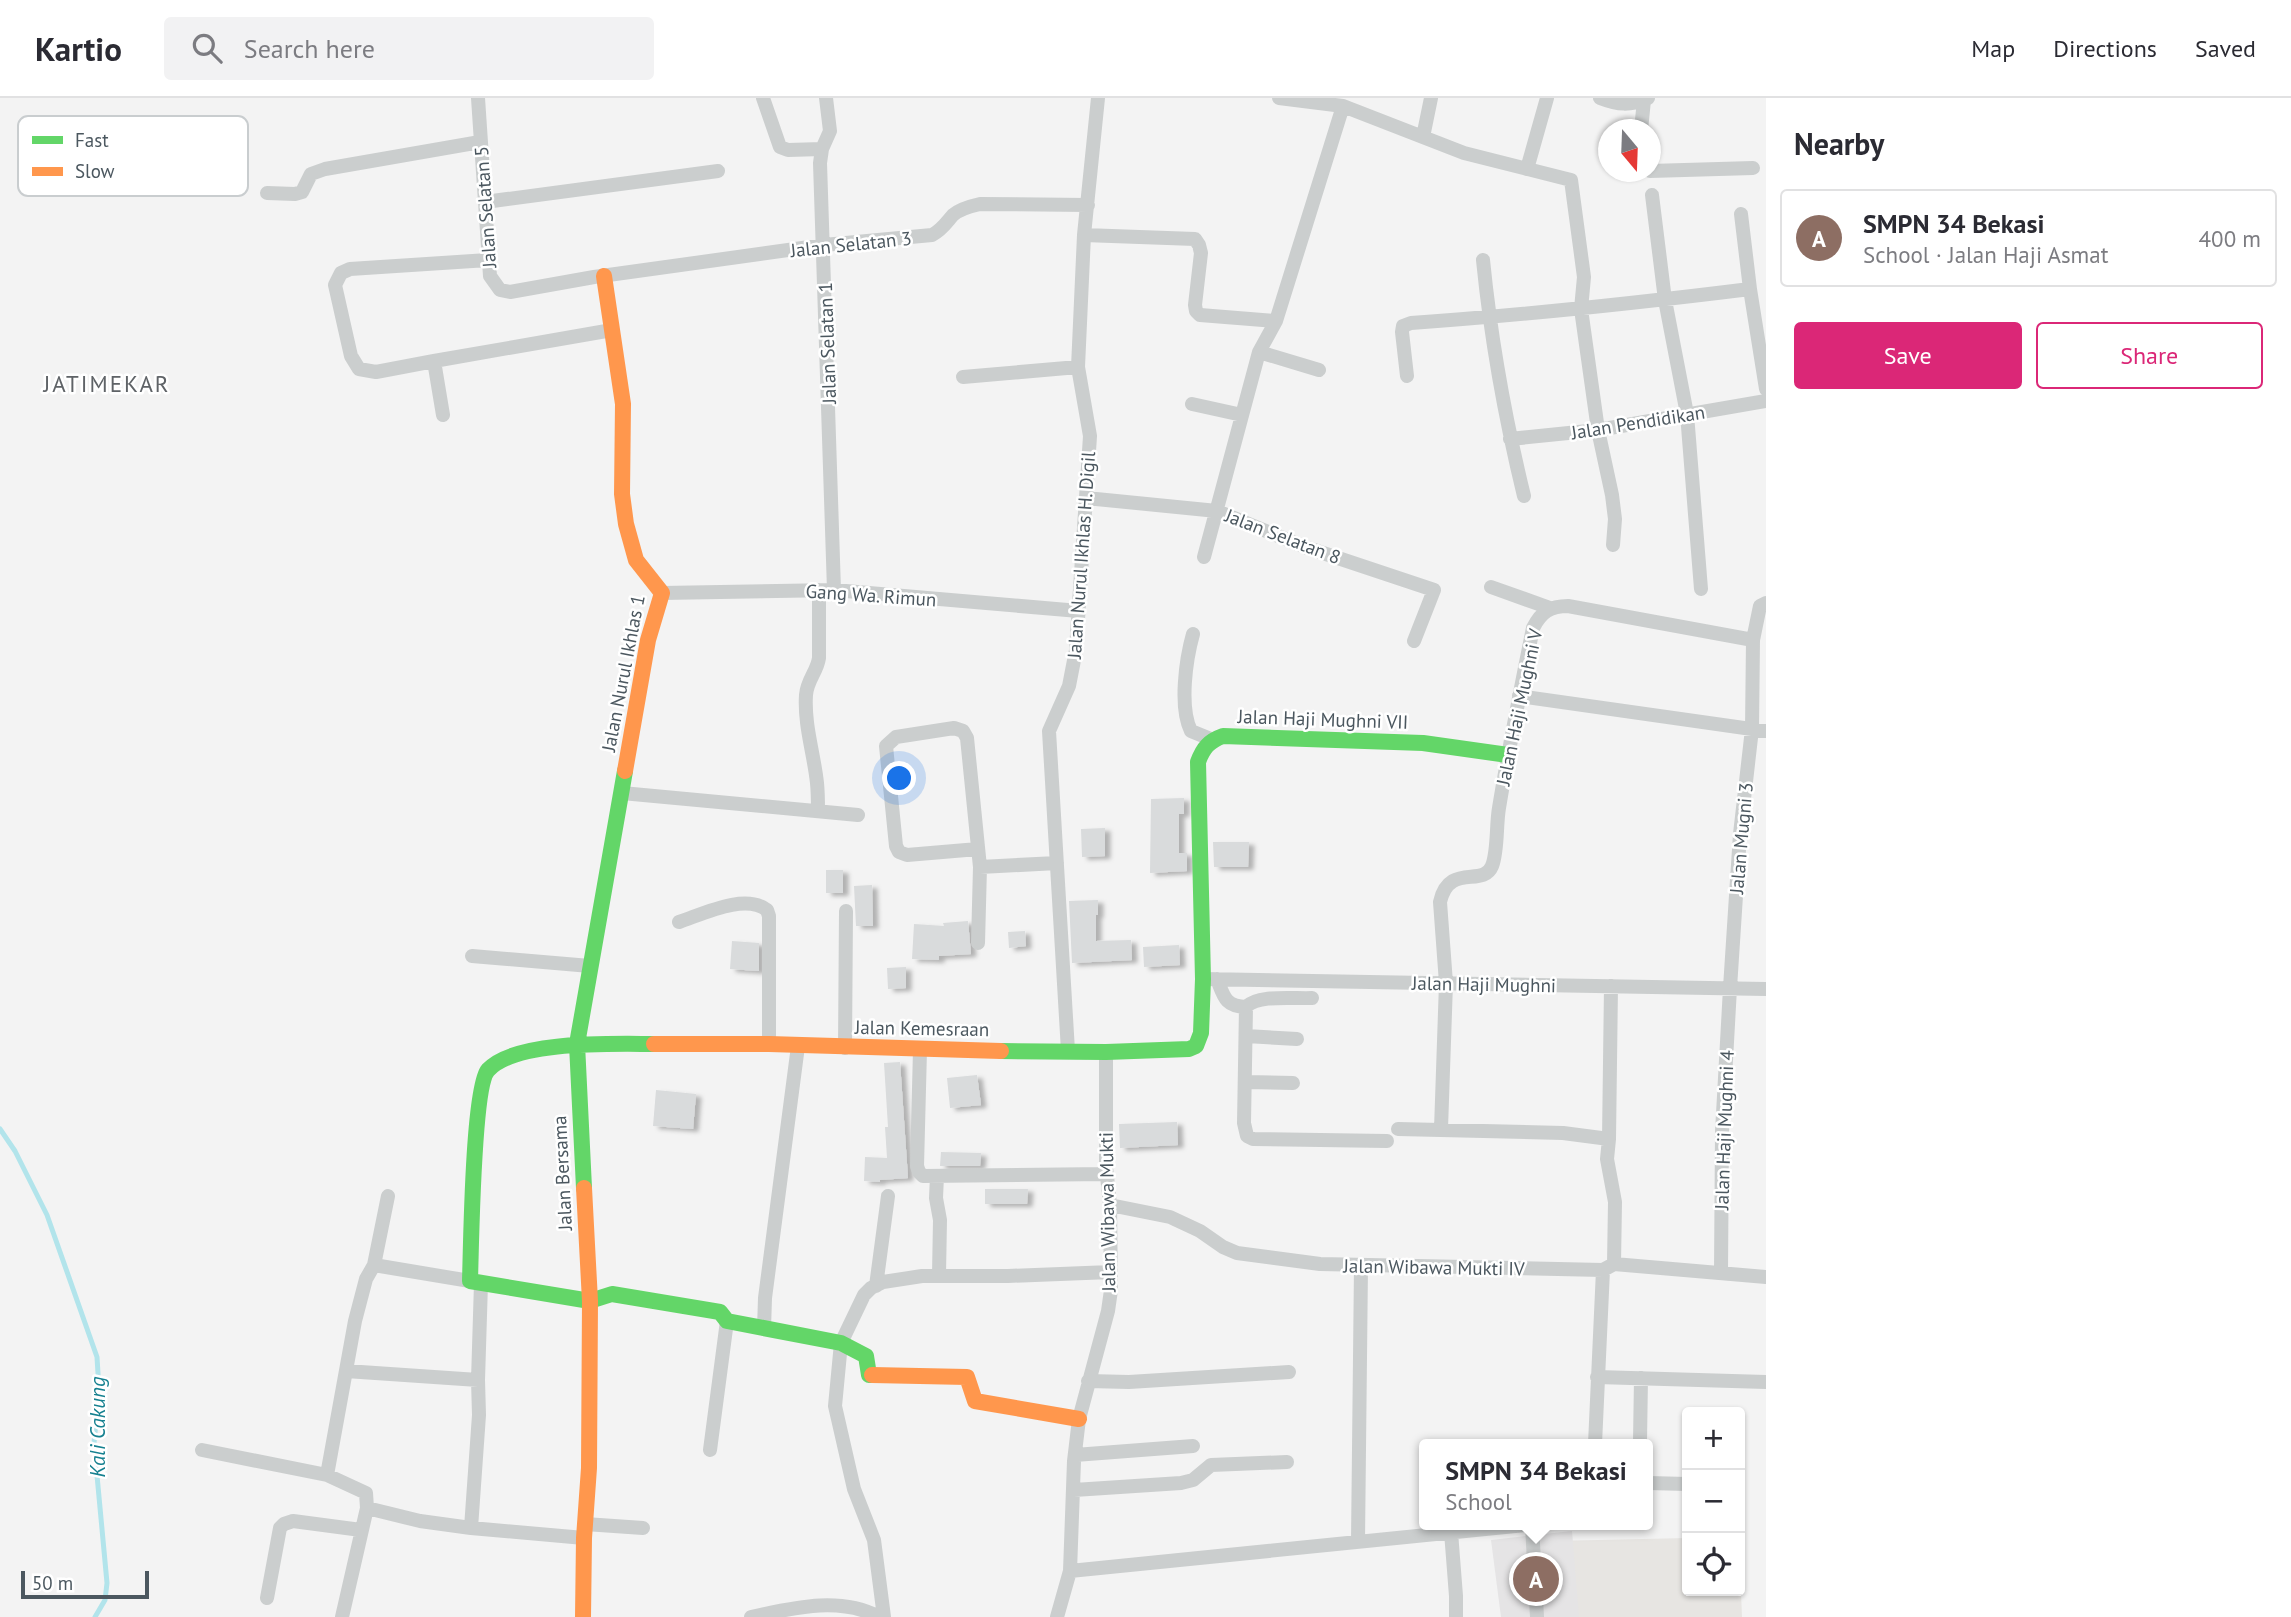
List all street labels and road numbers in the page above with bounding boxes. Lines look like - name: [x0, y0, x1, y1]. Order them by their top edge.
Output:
- street label: Jalan Selatan 5: [469, 145, 501, 270]
- street label: Jalan Selatan 3: [788, 226, 913, 262]
- street label: Jalan Selatan 1: [813, 282, 841, 405]
- street label: Jalan Pendidikan: [1569, 400, 1707, 445]
- street label: Jalan Nurul Ikhlas H. Digil: [1062, 450, 1100, 660]
- street label: Jalan Selatan 8: [1221, 503, 1344, 569]
- street label: Gang Wa. Rimun: [805, 578, 937, 612]
- street label: Jalan Nurul Ikhlas 1: [596, 593, 650, 754]
- street label: Jalan Haji Mughni V: [1490, 626, 1547, 788]
- street label: Jalan Haji Mughni VII: [1236, 704, 1409, 734]
- street label: Jalan Mugni 3: [1724, 781, 1758, 896]
- street label: Jalan Haji Mughni: [1411, 971, 1556, 997]
- street label: Jalan Kemesraan: [854, 1015, 989, 1041]
- street label: Jalan Haji Mughni 4: [1709, 1050, 1739, 1211]
- street label: Jalan Bersama: [547, 1115, 577, 1232]
- street label: Jalan Wibawa Mukti: [1094, 1132, 1120, 1293]
- street label: Jalan Wibawa Mukti IV: [1342, 1253, 1525, 1281]

